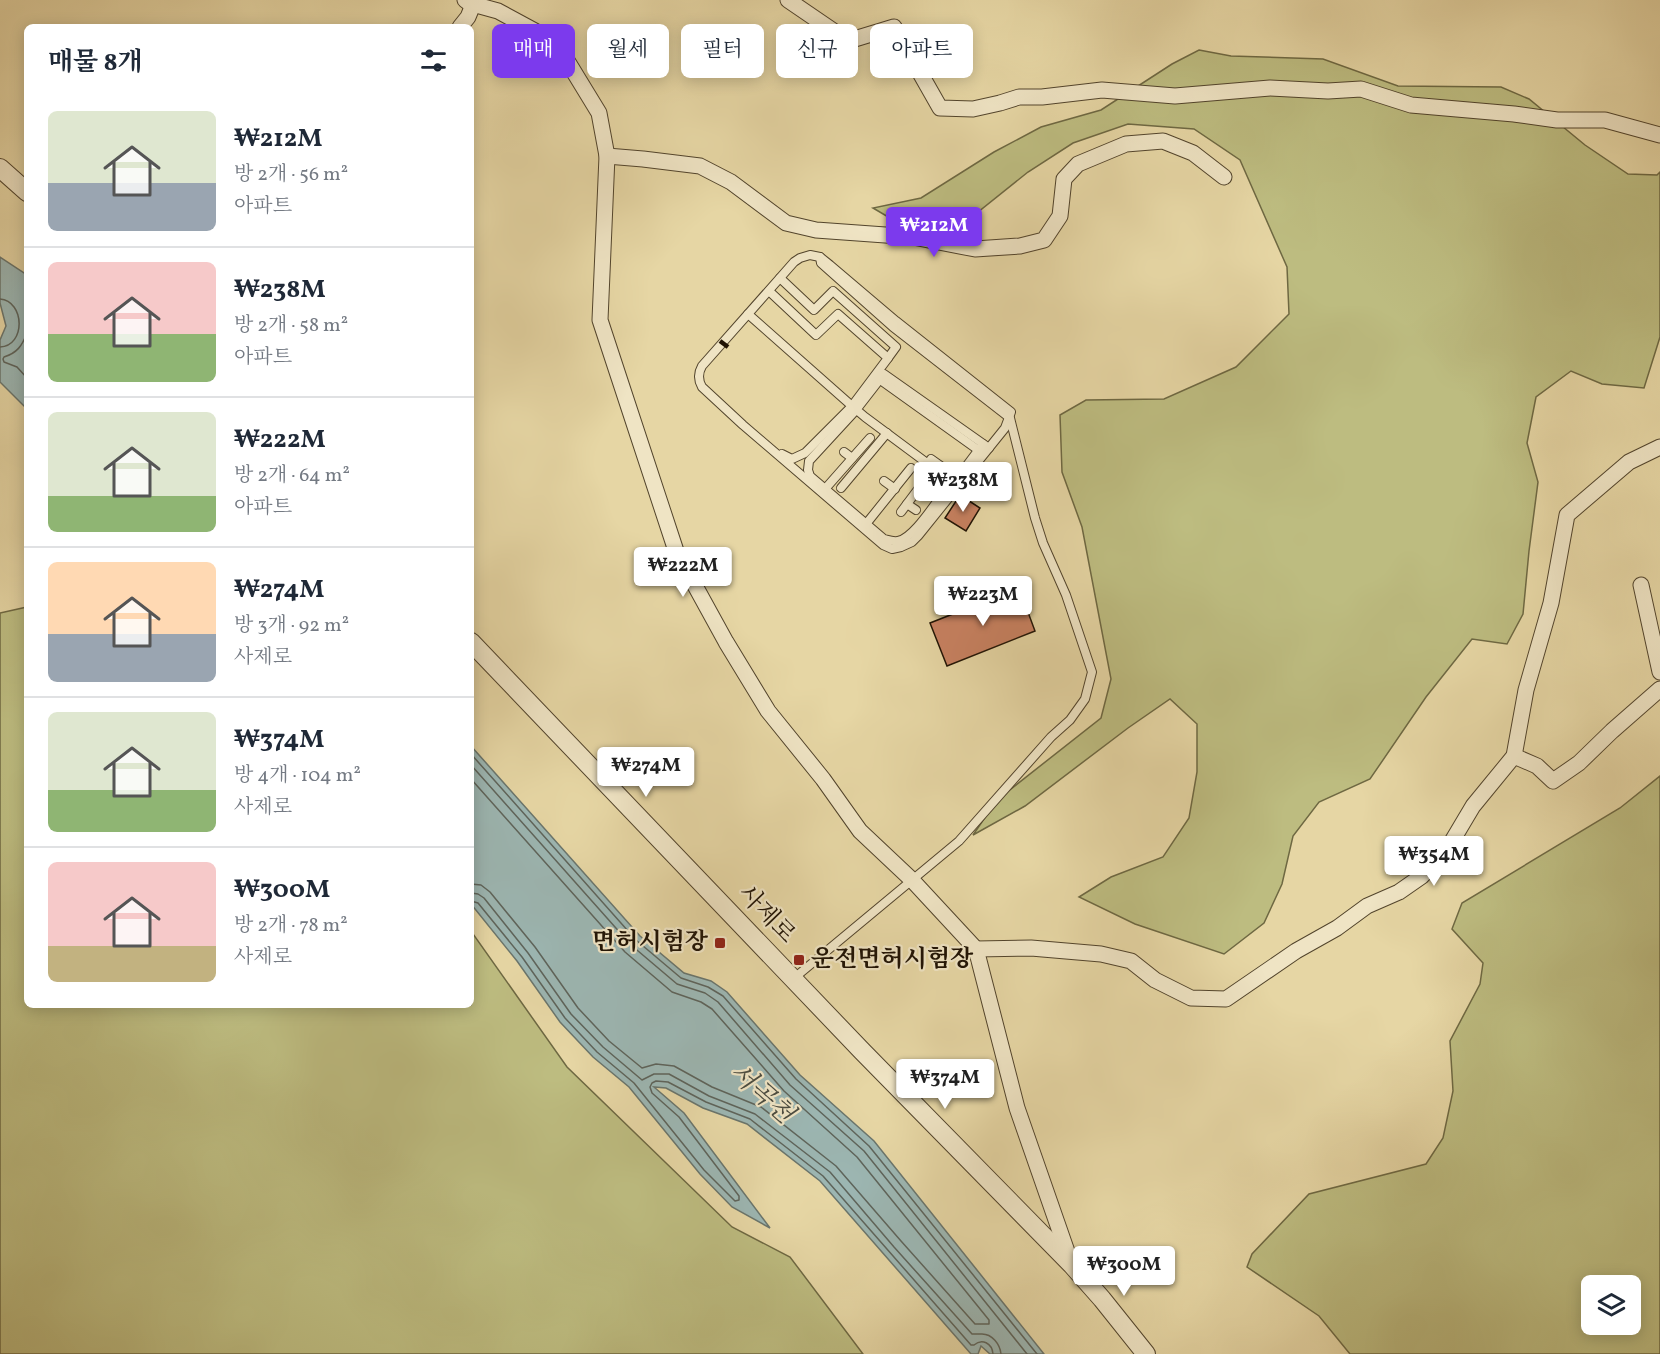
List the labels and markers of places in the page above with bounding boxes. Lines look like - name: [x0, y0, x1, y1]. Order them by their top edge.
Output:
- pin: ₩212M: [892, 207, 976, 258]
- pin: ₩238M: [921, 462, 1005, 513]
- pin: ₩222M: [641, 547, 725, 598]
- pin: ₩223M: [941, 576, 1025, 627]
- pin: ₩274M: [604, 747, 688, 798]
- pin: ₩354M: [1392, 836, 1476, 887]
- place label: 면허시험장: [592, 926, 709, 960]
- marker: 면허시험장: [713, 936, 727, 950]
- place label: 운전면허시험장: [811, 943, 974, 977]
- marker: 운전면허시험장: [792, 953, 806, 967]
- pin: ₩374M: [903, 1059, 987, 1110]
- pin: ₩300M: [1082, 1246, 1166, 1297]

